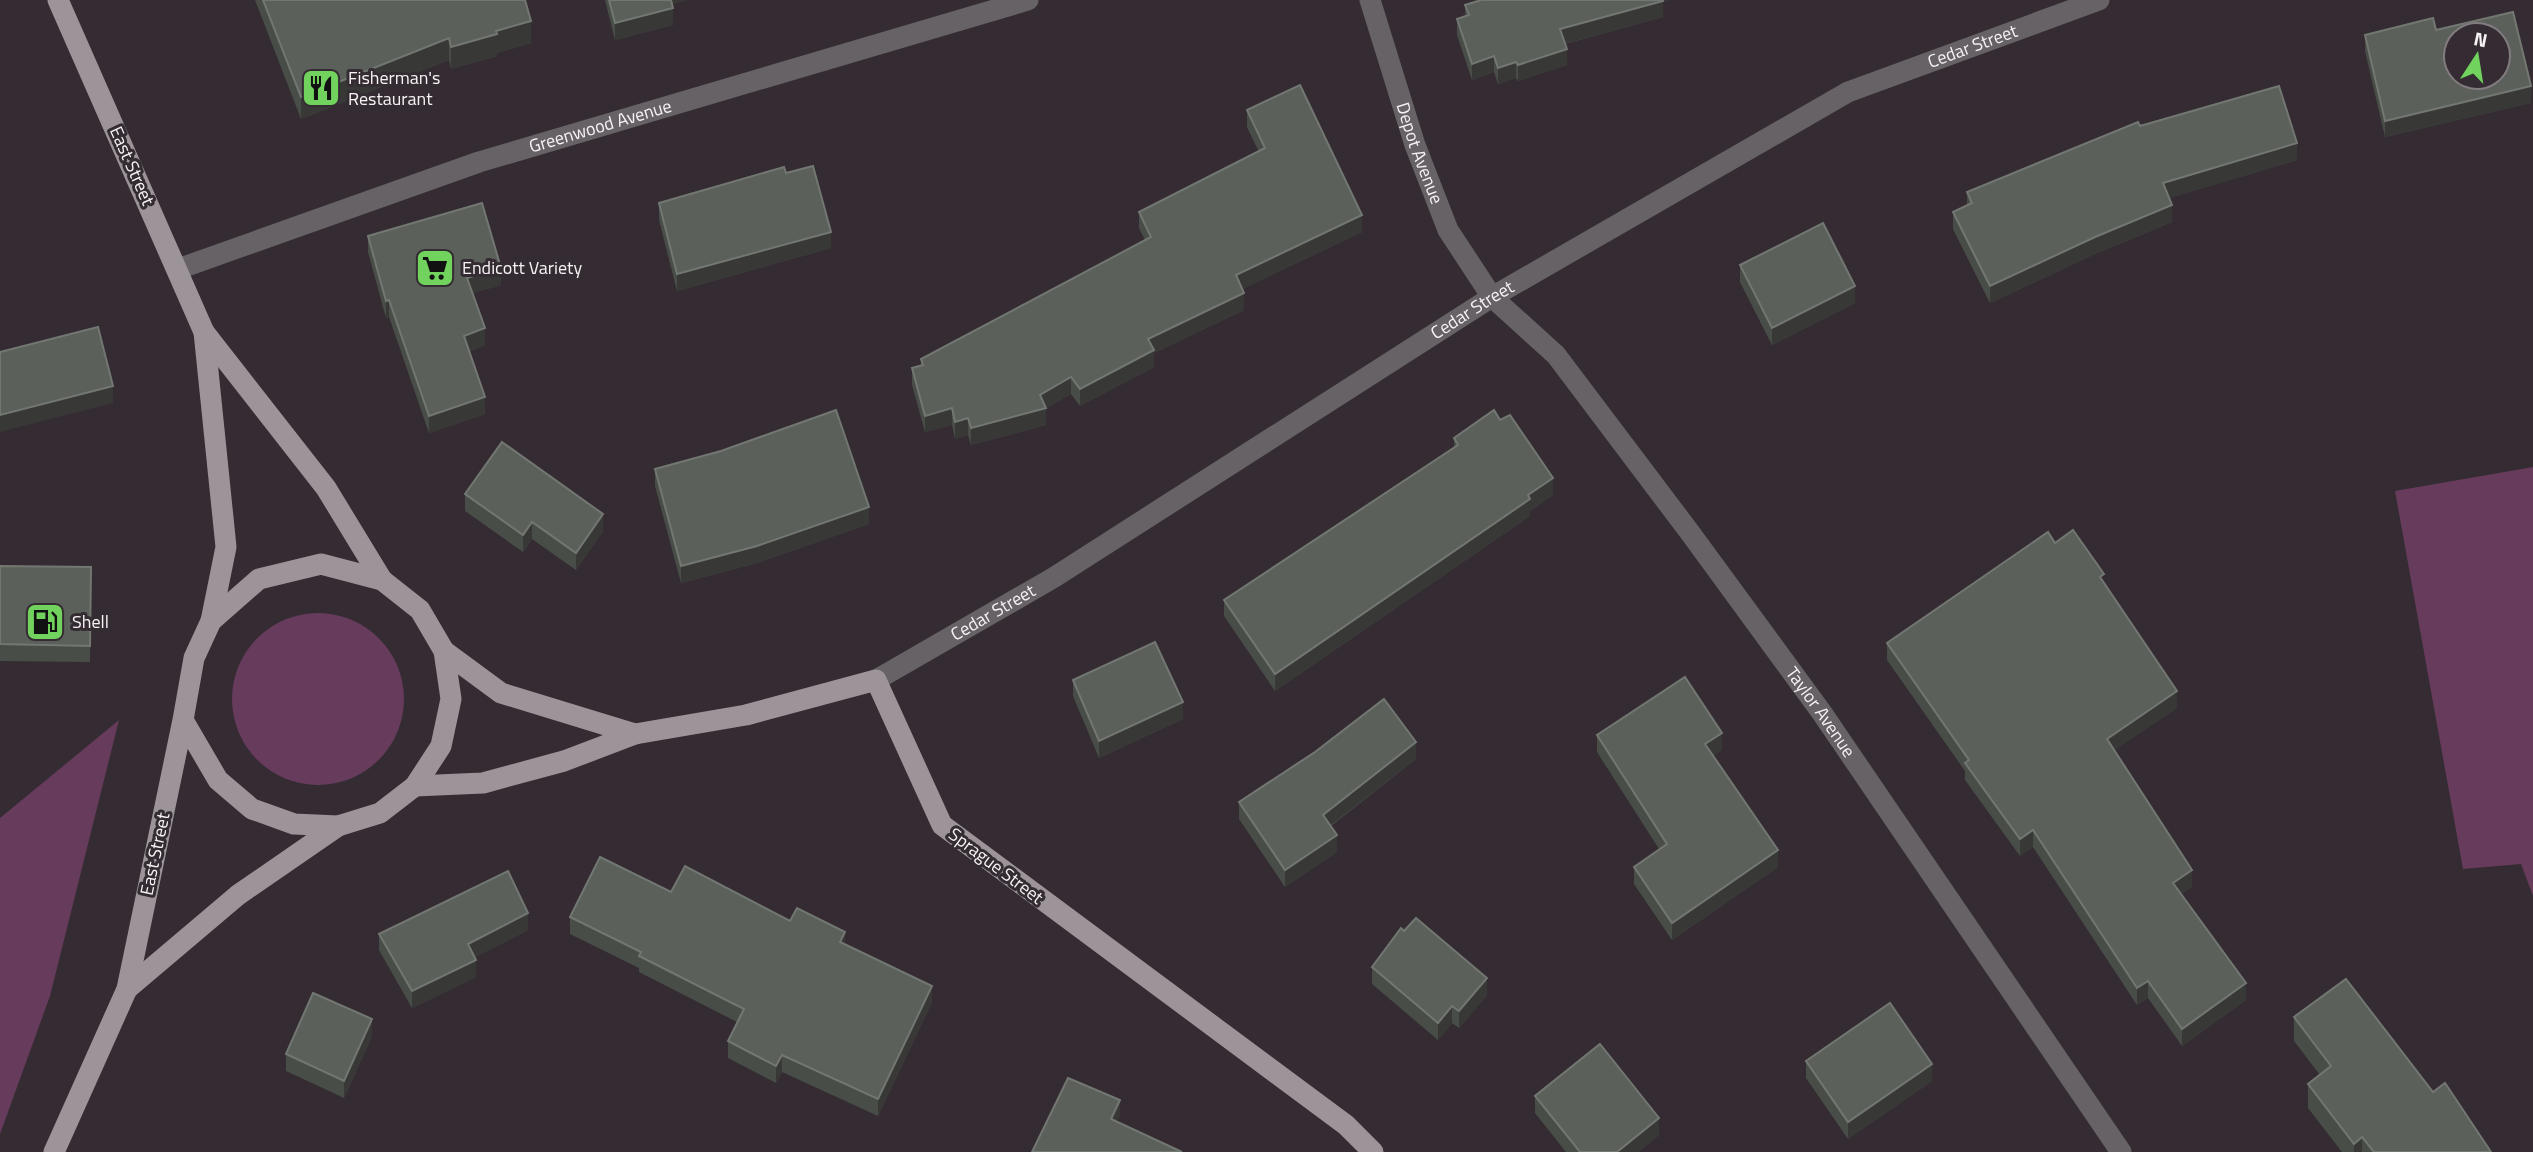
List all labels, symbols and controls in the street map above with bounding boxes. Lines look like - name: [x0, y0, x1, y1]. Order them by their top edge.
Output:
- street label: Cedar Street: [1924, 17, 2022, 75]
- north arrow: [2442, 21, 2512, 91]
- text: N: [2471, 23, 2490, 54]
- place label: Fisherman's Restaurant: [348, 64, 440, 112]
- restaurant icon: Fisherman's Restaurant: [300, 67, 342, 109]
- street label: Greenwood Avenue: [526, 92, 675, 160]
- street label: Depot Avenue: [1390, 99, 1451, 208]
- street label: East Street: [103, 122, 162, 210]
- supermarket icon: Endicott Variety: [414, 247, 456, 289]
- place label: Endicott Variety: [462, 254, 582, 281]
- street label: Cedar Street: [1425, 273, 1519, 346]
- street label: Cedar Street: [945, 577, 1041, 647]
- fuel station icon: Shell: [24, 601, 66, 643]
- place label: Shell: [72, 608, 109, 635]
- street label: Taylor Avenue: [1779, 661, 1862, 763]
- street label: East Street: [133, 809, 177, 898]
- street label: Sprague Street: [943, 821, 1050, 911]

